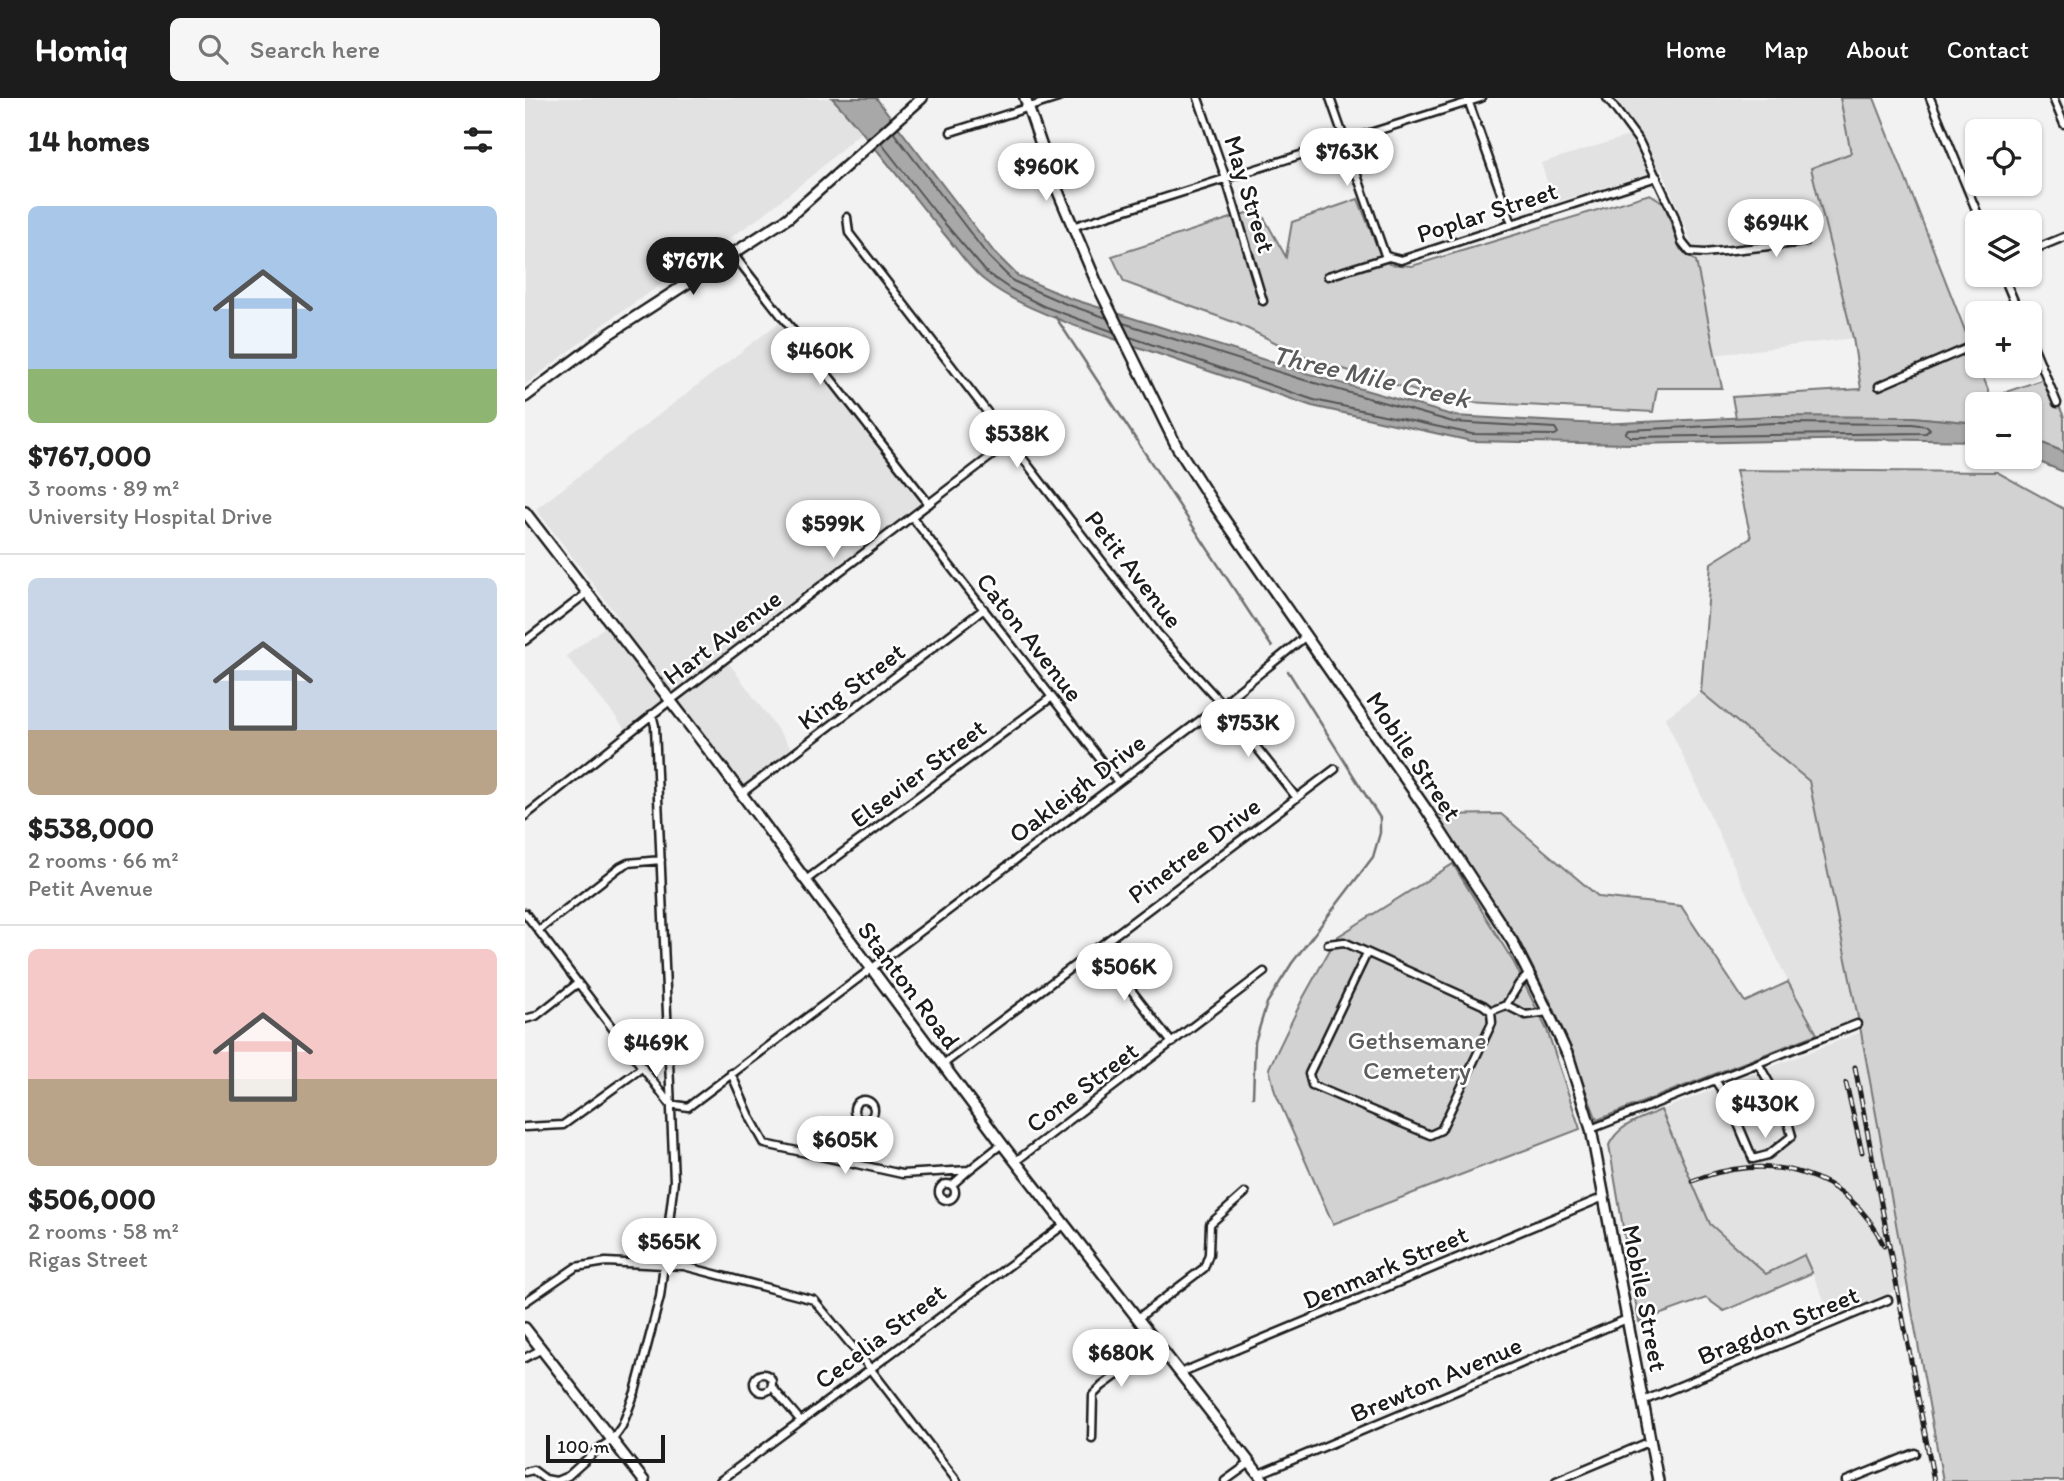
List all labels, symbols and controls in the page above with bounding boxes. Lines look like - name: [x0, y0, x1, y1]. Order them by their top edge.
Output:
- search box: [170, 18, 660, 81]
- text: Homiq: [35, 30, 128, 69]
- icon: search: [194, 30, 232, 68]
- text: Search here: [250, 33, 380, 65]
- text: Home: [1666, 35, 1726, 64]
- text: Map: [1764, 35, 1808, 64]
- text: About: [1846, 35, 1909, 64]
- text: Contact: [1947, 35, 2029, 64]
- map controls: [1965, 119, 2042, 469]
- button: locate: [1965, 119, 2042, 196]
- icon: filters: [459, 121, 497, 159]
- text: 14 homes: [28, 122, 150, 159]
- pin: $763K: [1298, 129, 1396, 188]
- street label: May Street: [1217, 131, 1283, 257]
- text: $763K: [1316, 137, 1378, 165]
- pin: $960K: [997, 144, 1095, 203]
- text: $960K: [1014, 152, 1078, 180]
- street label: Poplar Street: [1412, 174, 1562, 250]
- pin: $694K: [1727, 200, 1825, 259]
- text: $694K: [1744, 208, 1808, 236]
- button: layers: [1965, 210, 2042, 287]
- pin: $767K: [644, 238, 742, 297]
- text: $767K: [662, 246, 724, 274]
- icon: home: [200, 251, 326, 377]
- button: +: [1965, 301, 2042, 378]
- pin: $460K: [771, 328, 869, 387]
- text: $460K: [787, 336, 853, 364]
- water label: Three Mile Creek: [1269, 337, 1475, 416]
- button: −: [1965, 392, 2042, 469]
- pin: $538K: [968, 410, 1066, 470]
- text: $538K: [985, 419, 1049, 447]
- text: $767,000: [28, 437, 151, 474]
- text: 3 rooms · 89 m²: [28, 474, 179, 502]
- pin: $599K: [784, 500, 882, 560]
- text: University Hospital Drive: [28, 502, 272, 530]
- street label: Petit Avenue: [1078, 504, 1190, 634]
- text: $599K: [802, 509, 864, 537]
- street label: Caton Avenue: [970, 566, 1090, 708]
- street label: Hart Avenue: [656, 582, 788, 692]
- icon: home: [200, 623, 326, 749]
- street label: King Street: [791, 635, 911, 737]
- street label: Mobile Street: [1359, 685, 1469, 827]
- pin: $753K: [1199, 700, 1297, 759]
- text: $753K: [1217, 708, 1279, 736]
- street label: Elsevier Street: [844, 711, 993, 835]
- street label: Oakleigh Drive: [1002, 726, 1152, 850]
- street label: Pinetree Drive: [1121, 790, 1267, 910]
- text: $538,000: [28, 809, 154, 846]
- text: 2 rooms · 66 m²: [28, 846, 179, 874]
- text: Petit Avenue: [28, 874, 153, 902]
- street label: Stanton Road: [851, 915, 967, 1055]
- pin: $506K: [1075, 944, 1173, 1003]
- text: $506K: [1092, 952, 1156, 980]
- icon: home: [200, 994, 326, 1120]
- pin: $469K: [607, 1020, 705, 1079]
- park label: Gethsemane Cemetery: [1347, 1024, 1487, 1086]
- text: $469K: [624, 1028, 688, 1056]
- street label: Cone Street: [1020, 1034, 1145, 1140]
- pin: $430K: [1716, 1080, 1814, 1140]
- text: $430K: [1732, 1089, 1798, 1117]
- pin: $605K: [796, 1116, 894, 1176]
- text: $605K: [813, 1125, 877, 1153]
- text: $506,000: [28, 1180, 156, 1217]
- text: 2 rooms · 58 m²: [28, 1217, 179, 1245]
- pin: $565K: [620, 1218, 718, 1278]
- street label: Denmark Street: [1297, 1218, 1473, 1316]
- street label: Mobile Street: [1615, 1222, 1675, 1374]
- text: $565K: [638, 1227, 700, 1255]
- text: Rigas Street: [28, 1245, 148, 1273]
- street label: Cecelia Street: [808, 1276, 952, 1396]
- street label: Bragdon Street: [1693, 1278, 1864, 1372]
- street label: Brewton Avenue: [1345, 1328, 1527, 1430]
- pin: $680K: [1072, 1330, 1170, 1389]
- text: $680K: [1088, 1338, 1154, 1366]
- scale bar: [546, 1432, 665, 1464]
- text: 100 m: [557, 1435, 609, 1458]

